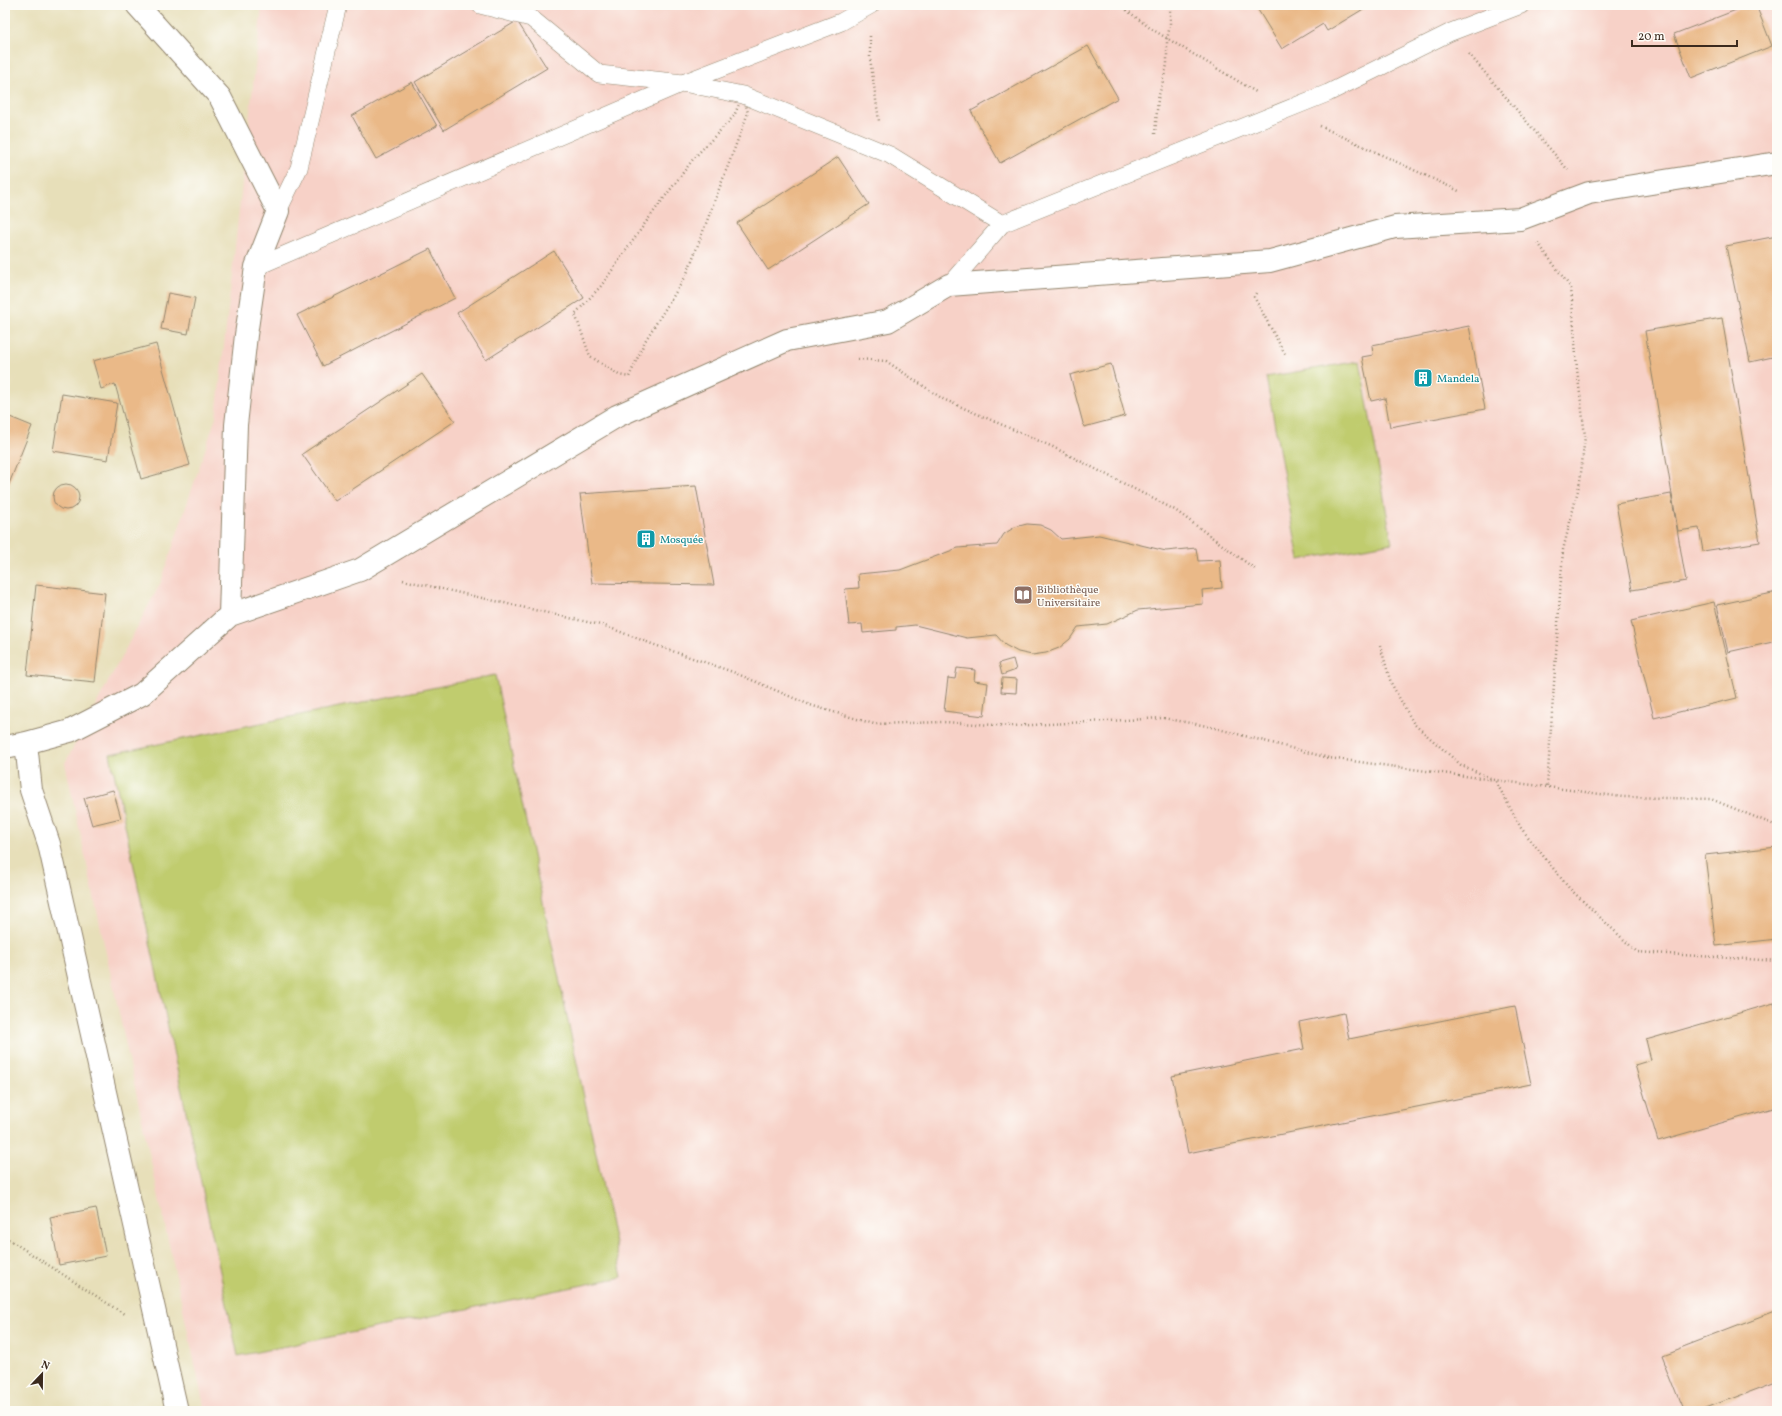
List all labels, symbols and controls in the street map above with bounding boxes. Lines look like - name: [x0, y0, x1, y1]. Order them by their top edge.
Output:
- scale bar: [1632, 22, 1737, 48]
- text: 20 m: [1638, 29, 1665, 45]
- building icon: Mandela: [1412, 367, 1434, 389]
- place label: Mandela: [1437, 372, 1480, 387]
- building icon: Mosquée: [635, 528, 657, 550]
- place label: Mosquée: [660, 533, 703, 548]
- place label: Bibliothèque Universitaire: [1037, 583, 1100, 611]
- library icon: Bibliothèque Universitaire: [1012, 584, 1034, 606]
- north arrow: [22, 1354, 62, 1394]
- text: N: [39, 1358, 52, 1375]

